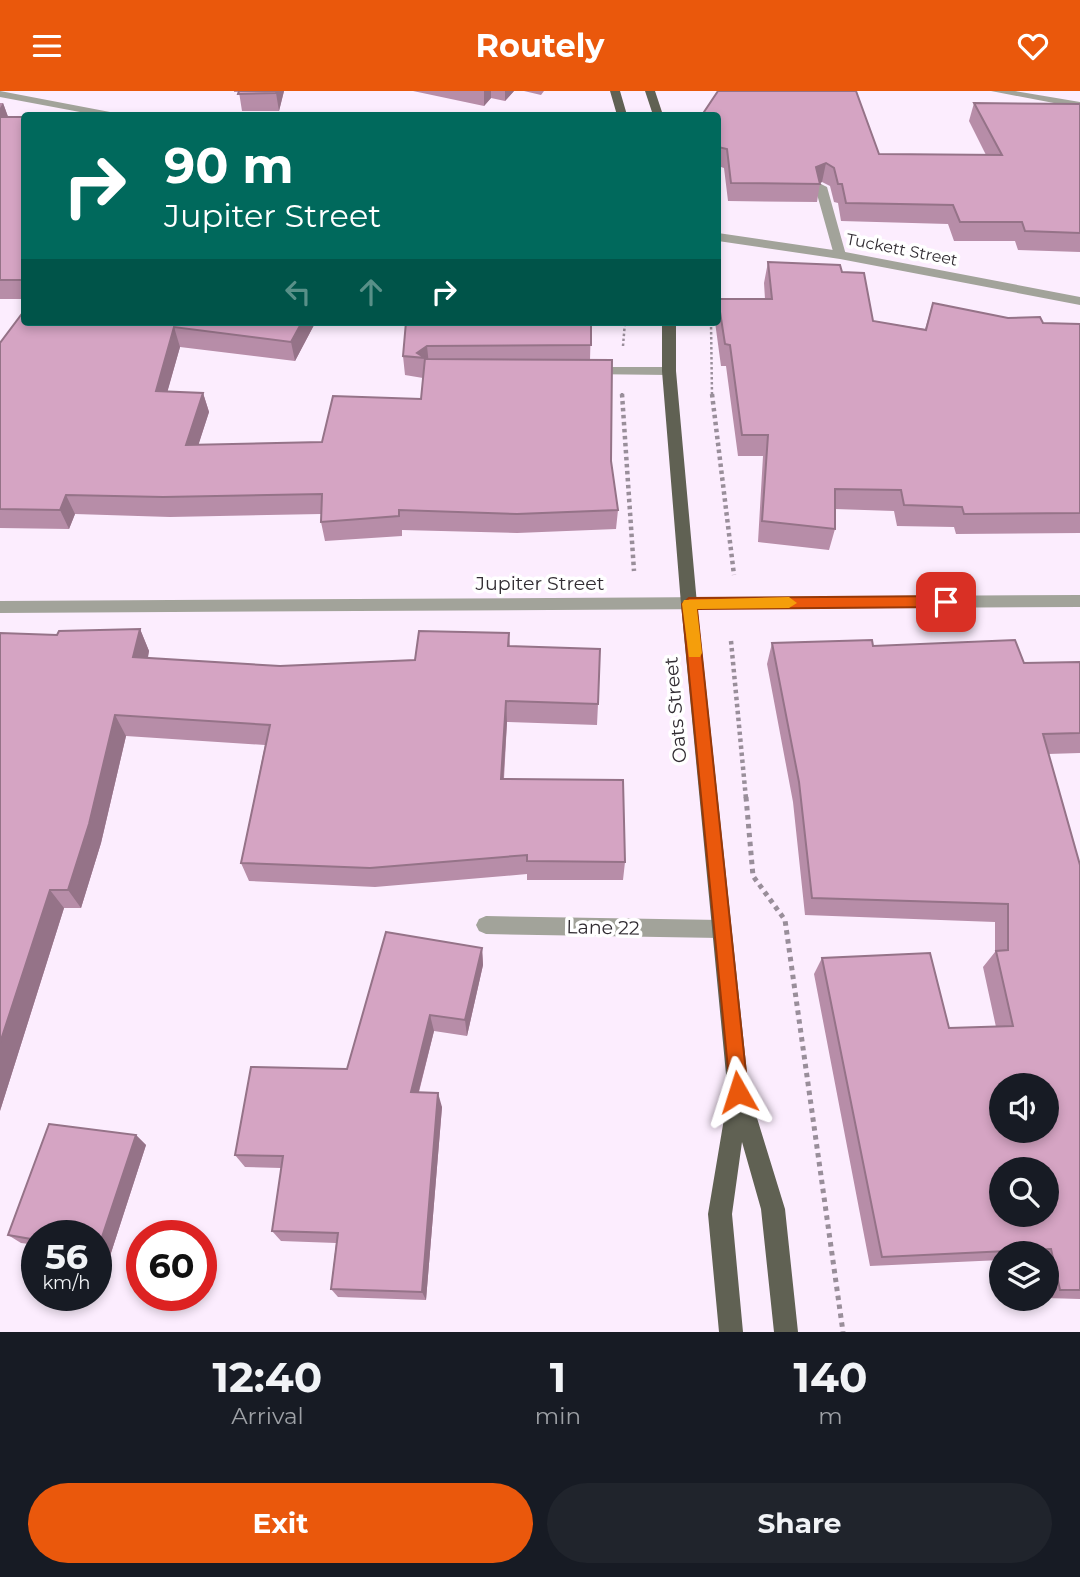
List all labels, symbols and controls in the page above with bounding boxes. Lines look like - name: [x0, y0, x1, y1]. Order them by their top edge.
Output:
- text: Routely: [476, 26, 604, 65]
- icon: menu: [28, 27, 66, 65]
- icon: heart: [1014, 27, 1052, 65]
- text: 90 m: [164, 136, 294, 195]
- icon: right: [49, 140, 140, 231]
- text: Jupiter Street: [164, 196, 381, 235]
- street label: Tuckett Street: [845, 229, 960, 270]
- icon: left: [279, 273, 317, 311]
- icon: ahead: [352, 273, 390, 311]
- icon: right: [425, 273, 463, 311]
- street label: Jupiter Street: [475, 572, 605, 595]
- pin: [916, 572, 976, 632]
- icon: arrive: [927, 583, 965, 621]
- street label: Oats Street: [659, 656, 692, 764]
- street label: Lane 22: [566, 915, 640, 940]
- position arrow: [701, 1055, 775, 1129]
- map controls: [989, 1073, 1059, 1311]
- button: sound: [989, 1073, 1059, 1143]
- button: search: [989, 1157, 1059, 1227]
- speed limit sign: 60: [126, 1220, 217, 1311]
- text: 56: [45, 1235, 88, 1278]
- button: layers: [989, 1241, 1059, 1311]
- text: km/h: [42, 1272, 91, 1294]
- text: 12:40: [213, 1351, 322, 1403]
- text: 1: [550, 1351, 566, 1403]
- text: 140: [794, 1351, 867, 1403]
- text: Arrival: [231, 1402, 304, 1430]
- text: min: [535, 1402, 581, 1430]
- text: m: [818, 1402, 843, 1430]
- button: Exit: [28, 1483, 533, 1563]
- button: Share: [547, 1483, 1052, 1563]

